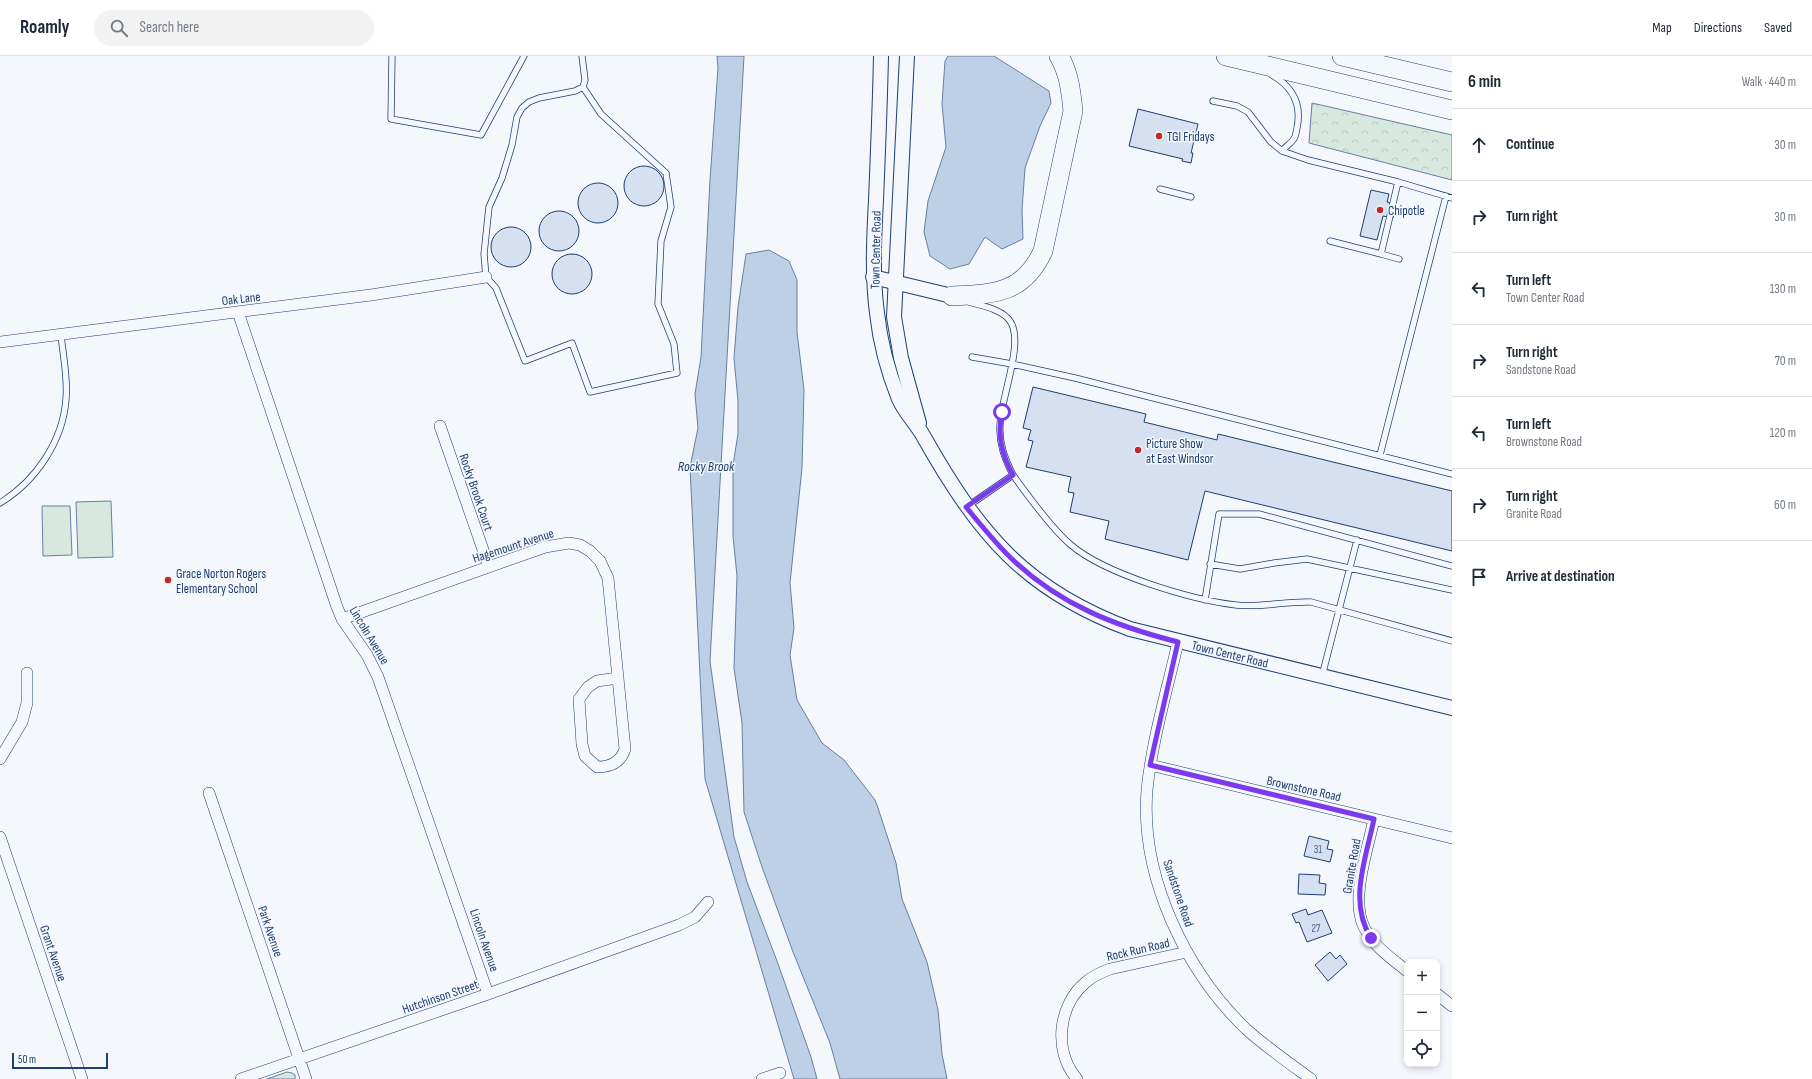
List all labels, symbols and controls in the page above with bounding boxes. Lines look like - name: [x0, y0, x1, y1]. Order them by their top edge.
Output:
- search box: [94, 10, 374, 46]
- text: Roamly: [20, 16, 70, 39]
- icon: search: [108, 17, 130, 39]
- text: Search here: [140, 18, 199, 37]
- text: Map: [1652, 19, 1672, 36]
- text: Directions: [1694, 19, 1742, 36]
- text: Saved: [1764, 19, 1792, 36]
- text: 6 min: [1468, 72, 1501, 92]
- text: Walk · 440 m: [1742, 74, 1796, 90]
- place label: TGI Fridays: [1167, 129, 1215, 145]
- marker: TGI Fridays: [1154, 131, 1164, 141]
- icon: ahead: [1468, 134, 1490, 156]
- text: Continue: [1506, 135, 1555, 154]
- text: 30 m: [1774, 137, 1796, 153]
- place label: Chipotle: [1388, 203, 1425, 219]
- marker: Chipotle: [1375, 205, 1385, 215]
- icon: right: [1468, 206, 1490, 228]
- text: Turn right: [1506, 207, 1558, 226]
- text: 30 m: [1774, 209, 1796, 225]
- street label: Town Center Road: [867, 211, 885, 289]
- text: Turn left: [1506, 271, 1551, 290]
- icon: left: [1468, 278, 1490, 300]
- text: 130 m: [1770, 281, 1796, 297]
- street label: Oak Lane: [221, 289, 261, 309]
- text: Town Center Road: [1506, 290, 1584, 306]
- text: Turn right: [1506, 343, 1558, 362]
- icon: right: [1468, 350, 1490, 372]
- text: 70 m: [1775, 353, 1796, 369]
- text: Sandstone Road: [1506, 362, 1576, 378]
- route start: [993, 403, 1011, 421]
- text: Turn left: [1506, 415, 1551, 434]
- icon: left: [1468, 422, 1490, 444]
- text: 120 m: [1770, 425, 1796, 441]
- text: Brownstone Road: [1506, 434, 1582, 450]
- place label: Picture Show at East Windsor: [1146, 436, 1214, 467]
- marker: Picture Show at East Windsor: [1133, 445, 1143, 455]
- street label: Rocky Brook Court: [455, 452, 497, 533]
- water label: Rocky Brook: [678, 458, 735, 475]
- text: Turn right: [1506, 487, 1558, 506]
- icon: right: [1468, 494, 1490, 516]
- text: 60 m: [1774, 497, 1796, 513]
- text: Granite Road: [1506, 506, 1562, 522]
- street label: Hagemount Avenue: [471, 525, 556, 567]
- place label: Grace Norton Rogers Elementary School: [176, 566, 266, 597]
- icon: arrive: [1468, 566, 1490, 588]
- text: Arrive at destination: [1506, 567, 1615, 586]
- marker: Grace Norton Rogers Elementary School: [163, 575, 173, 585]
- street label: Lincoln Avenue: [346, 603, 393, 668]
- street label: Town Center Road: [1190, 637, 1270, 672]
- street label: Brownstone Road: [1265, 773, 1343, 805]
- street label: Granite Road: [1339, 837, 1365, 895]
- house number: 31: [1314, 843, 1322, 856]
- street label: Sandstone Road: [1159, 858, 1197, 929]
- street label: Park Avenue: [254, 904, 286, 959]
- street label: Lincoln Avenue: [466, 907, 502, 974]
- house number: 27: [1312, 922, 1321, 935]
- street label: Grant Avenue: [36, 923, 70, 984]
- route end: [1362, 929, 1380, 947]
- street label: Rock Run Road: [1105, 935, 1171, 965]
- map controls: [1404, 959, 1440, 1067]
- button: +: [1404, 959, 1440, 995]
- street label: Hutchinson Street: [400, 976, 481, 1017]
- button: −: [1404, 995, 1440, 1031]
- button: locate: [1404, 1031, 1440, 1067]
- scale bar: [12, 1051, 108, 1070]
- text: 50 m: [18, 1053, 36, 1066]

